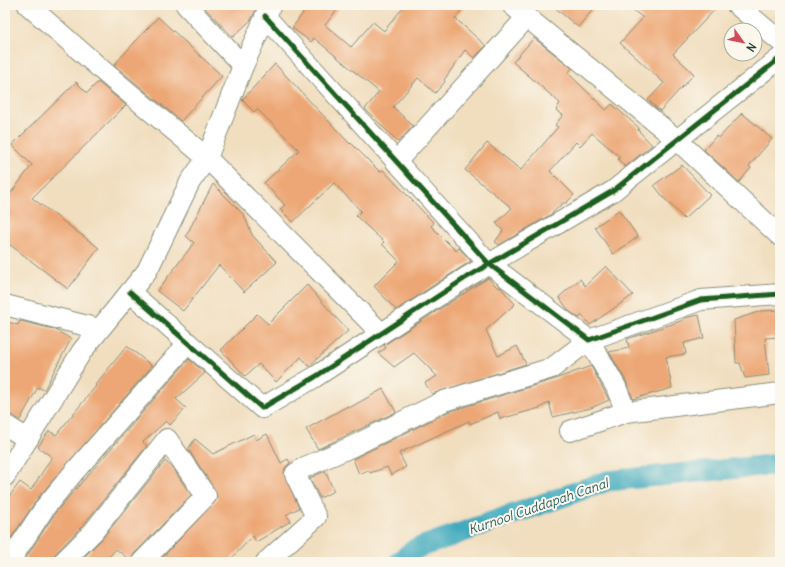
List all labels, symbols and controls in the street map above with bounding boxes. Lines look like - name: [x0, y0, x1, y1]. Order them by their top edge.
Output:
- north arrow: [723, 22, 763, 62]
- text: N: [743, 40, 759, 54]
- water label: Kurnool Cuddapah Canal: [466, 474, 612, 538]

